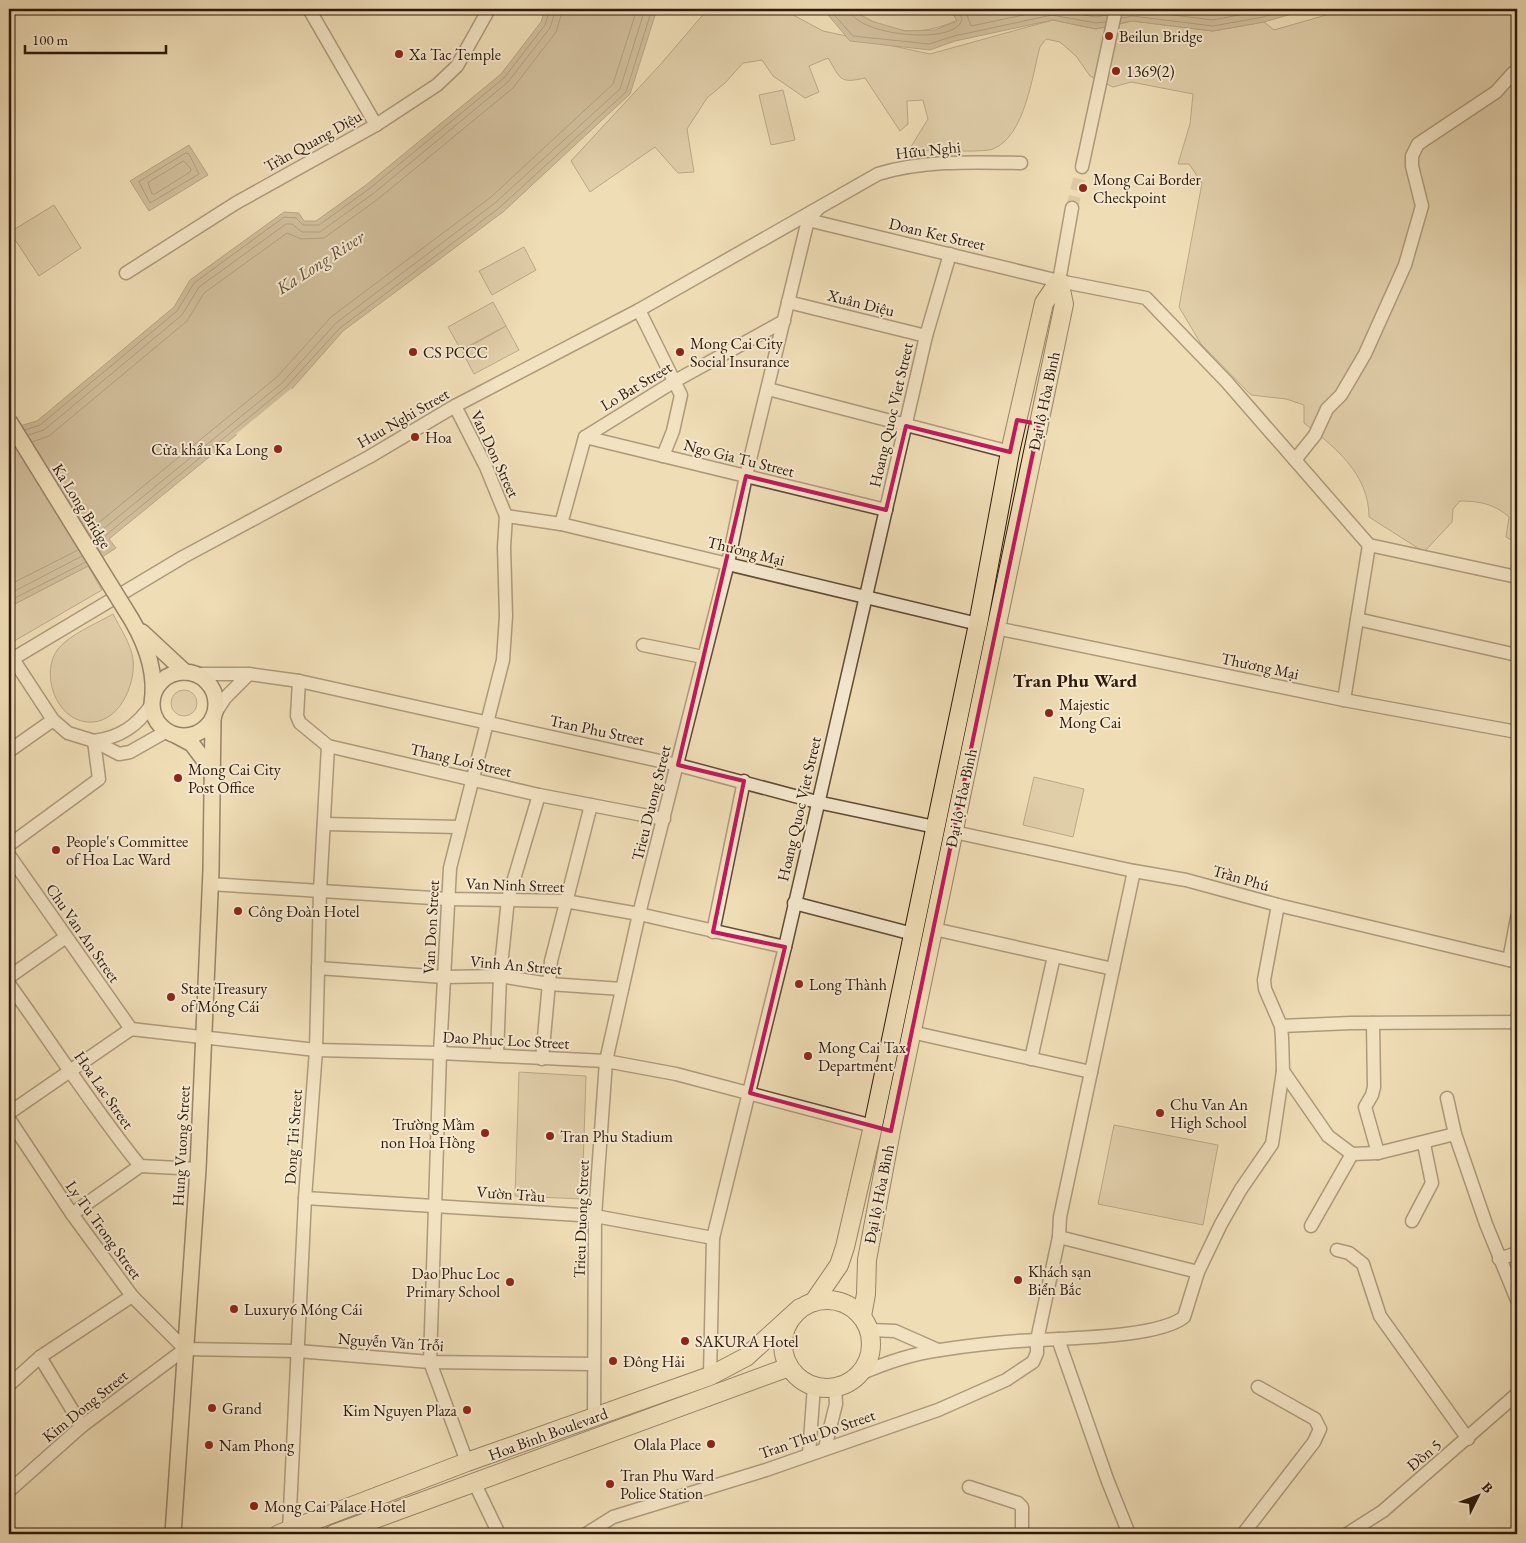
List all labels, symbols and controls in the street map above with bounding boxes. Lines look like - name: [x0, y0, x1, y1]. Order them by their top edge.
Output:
- scale bar: [25, 22, 166, 54]
- place label: Beilun Bridge: [1119, 26, 1202, 47]
- text: 100 m: [32, 30, 69, 49]
- marker: Beilun Bridge: [1103, 30, 1115, 42]
- place label: Xa Tac Temple: [408, 44, 501, 65]
- marker: Xa Tac Temple: [393, 48, 405, 60]
- place label: 1369(2): [1126, 61, 1174, 82]
- marker: 1369(2): [1110, 65, 1122, 77]
- street label: Trần Quang Diệu: [260, 105, 366, 177]
- street label: Hữu Nghị: [894, 136, 962, 164]
- place label: Mong Cai Border Checkpoint: [1093, 169, 1201, 208]
- marker: Mong Cai Border Checkpoint: [1077, 182, 1089, 194]
- street label: Doan Ket Street: [887, 213, 987, 255]
- water label: Ka Long River: [271, 224, 370, 301]
- street label: Xuân Diệu: [824, 284, 897, 322]
- place label: Mong Cai City Social Insurance: [690, 333, 789, 372]
- street label: Hoang Quoc Viet Street: [864, 341, 918, 489]
- place label: CS PCCC: [423, 342, 488, 363]
- marker: CS PCCC: [407, 346, 419, 358]
- marker: Mong Cai City Social Insurance: [674, 346, 686, 358]
- street label: Đại lộ Hòa Bình: [1023, 350, 1065, 452]
- street label: Lo Bat Street: [596, 356, 676, 416]
- street label: Huu Nghi Street: [353, 383, 453, 453]
- street label: Van Don Street: [466, 407, 524, 501]
- place label: Hoa: [425, 427, 453, 448]
- marker: Hoa: [409, 431, 421, 443]
- street label: Ngo Gia Tu Street: [681, 434, 797, 482]
- place label: Cửa khẩu Ka Long: [151, 439, 269, 460]
- marker: Cửa khẩu Ka Long: [272, 443, 284, 455]
- street label: Ka Long Bridge: [48, 460, 116, 552]
- street label: Thương Mại: [705, 531, 787, 571]
- street label: Thương Mại: [1219, 648, 1301, 685]
- district label: Tran Phu Ward: [1013, 668, 1138, 693]
- place label: Majestic Mong Cai: [1059, 694, 1121, 733]
- marker: Majestic Mong Cai: [1043, 707, 1055, 719]
- street label: Tran Phu Street: [548, 710, 646, 750]
- street label: Hoang Quoc Viet Street: [772, 735, 826, 883]
- street label: Thang Loi Street: [408, 738, 514, 782]
- street label: Trieu Duong Street: [626, 743, 676, 863]
- street label: Đại lộ Hòa Bình: [940, 747, 982, 849]
- place label: Mong Cai City Post Office: [188, 759, 282, 798]
- marker: Mong Cai City Post Office: [172, 772, 184, 784]
- place label: People's Committee of Hoa Lac Ward: [66, 831, 188, 870]
- marker: People's Committee of Hoa Lac Ward: [50, 844, 62, 856]
- street label: Trần Phú: [1210, 860, 1272, 896]
- street label: Van Ninh Street: [465, 873, 565, 897]
- street label: Chu Van An Street: [41, 879, 125, 987]
- street label: Van Don Street: [418, 880, 444, 974]
- place label: Công Đoàn Hotel: [248, 901, 360, 922]
- marker: Công Đoàn Hotel: [232, 905, 244, 917]
- street label: Vinh An Street: [469, 951, 563, 979]
- place label: Long Thành: [809, 974, 887, 995]
- place label: State Treasury of Móng Cái: [181, 978, 268, 1017]
- marker: Long Thành: [793, 978, 805, 990]
- marker: State Treasury of Móng Cái: [165, 991, 177, 1003]
- street label: Dao Phuc Loc Street: [442, 1026, 570, 1054]
- place label: Mong Cai Tax Department: [818, 1037, 906, 1076]
- street label: Hoa Lac Street: [69, 1047, 139, 1133]
- marker: Mong Cai Tax Department: [802, 1050, 814, 1062]
- street label: Hung Vuong Street: [167, 1085, 195, 1207]
- street label: Dong Tri Street: [279, 1089, 307, 1185]
- place label: Chu Van An High School: [1170, 1094, 1248, 1133]
- marker: Chu Van An High School: [1154, 1107, 1166, 1119]
- place label: Trường Mầm non Hoa Hồng: [381, 1114, 476, 1153]
- place label: Tran Phu Stadium: [560, 1126, 673, 1147]
- marker: Trường Mầm non Hoa Hồng: [479, 1127, 491, 1139]
- marker: Tran Phu Stadium: [544, 1130, 556, 1142]
- street label: Đại lộ Hòa Bình: [859, 1143, 899, 1245]
- street label: Trieu Duong Street: [568, 1159, 594, 1279]
- street label: Ly Tu Trong Street: [61, 1176, 147, 1284]
- street label: Vườn Trầu: [476, 1181, 547, 1207]
- place label: Khách sạn Biển Bắc: [1028, 1261, 1092, 1300]
- place label: Dao Phuc Loc Primary School: [406, 1263, 500, 1302]
- marker: Khách sạn Biển Bắc: [1012, 1274, 1024, 1286]
- marker: Dao Phuc Loc Primary School: [504, 1276, 516, 1288]
- place label: Luxury6 Móng Cái: [244, 1299, 363, 1320]
- marker: Luxury6 Móng Cái: [228, 1303, 240, 1315]
- street label: Nguyễn Văn Trỗi: [337, 1328, 445, 1356]
- place label: SAKURA Hotel: [695, 1331, 799, 1352]
- marker: SAKURA Hotel: [679, 1335, 691, 1347]
- place label: Đông Hải: [623, 1351, 685, 1372]
- marker: Đông Hải: [607, 1355, 619, 1367]
- street label: Kim Dong Street: [38, 1365, 132, 1447]
- place label: Grand: [222, 1398, 263, 1419]
- place label: Kim Nguyen Plaza: [343, 1400, 458, 1421]
- marker: Grand: [206, 1402, 218, 1414]
- street label: Hoa Binh Boulevard: [485, 1402, 612, 1465]
- marker: Kim Nguyen Plaza: [461, 1404, 473, 1416]
- street label: Tran Thu Do Street: [756, 1404, 878, 1464]
- place label: Olala Place: [634, 1434, 701, 1455]
- street label: Đồn 5: [1402, 1434, 1446, 1476]
- place label: Nam Phong: [219, 1435, 295, 1456]
- marker: Olala Place: [705, 1438, 717, 1450]
- marker: Nam Phong: [203, 1439, 215, 1451]
- place label: Tran Phu Ward Police Station: [620, 1465, 715, 1504]
- north arrow: [1454, 1470, 1504, 1520]
- marker: Tran Phu Ward Police Station: [604, 1478, 616, 1490]
- text: B: [1478, 1478, 1497, 1497]
- place label: Mong Cai Palace Hotel: [264, 1496, 406, 1517]
- marker: Mong Cai Palace Hotel: [248, 1500, 260, 1512]

